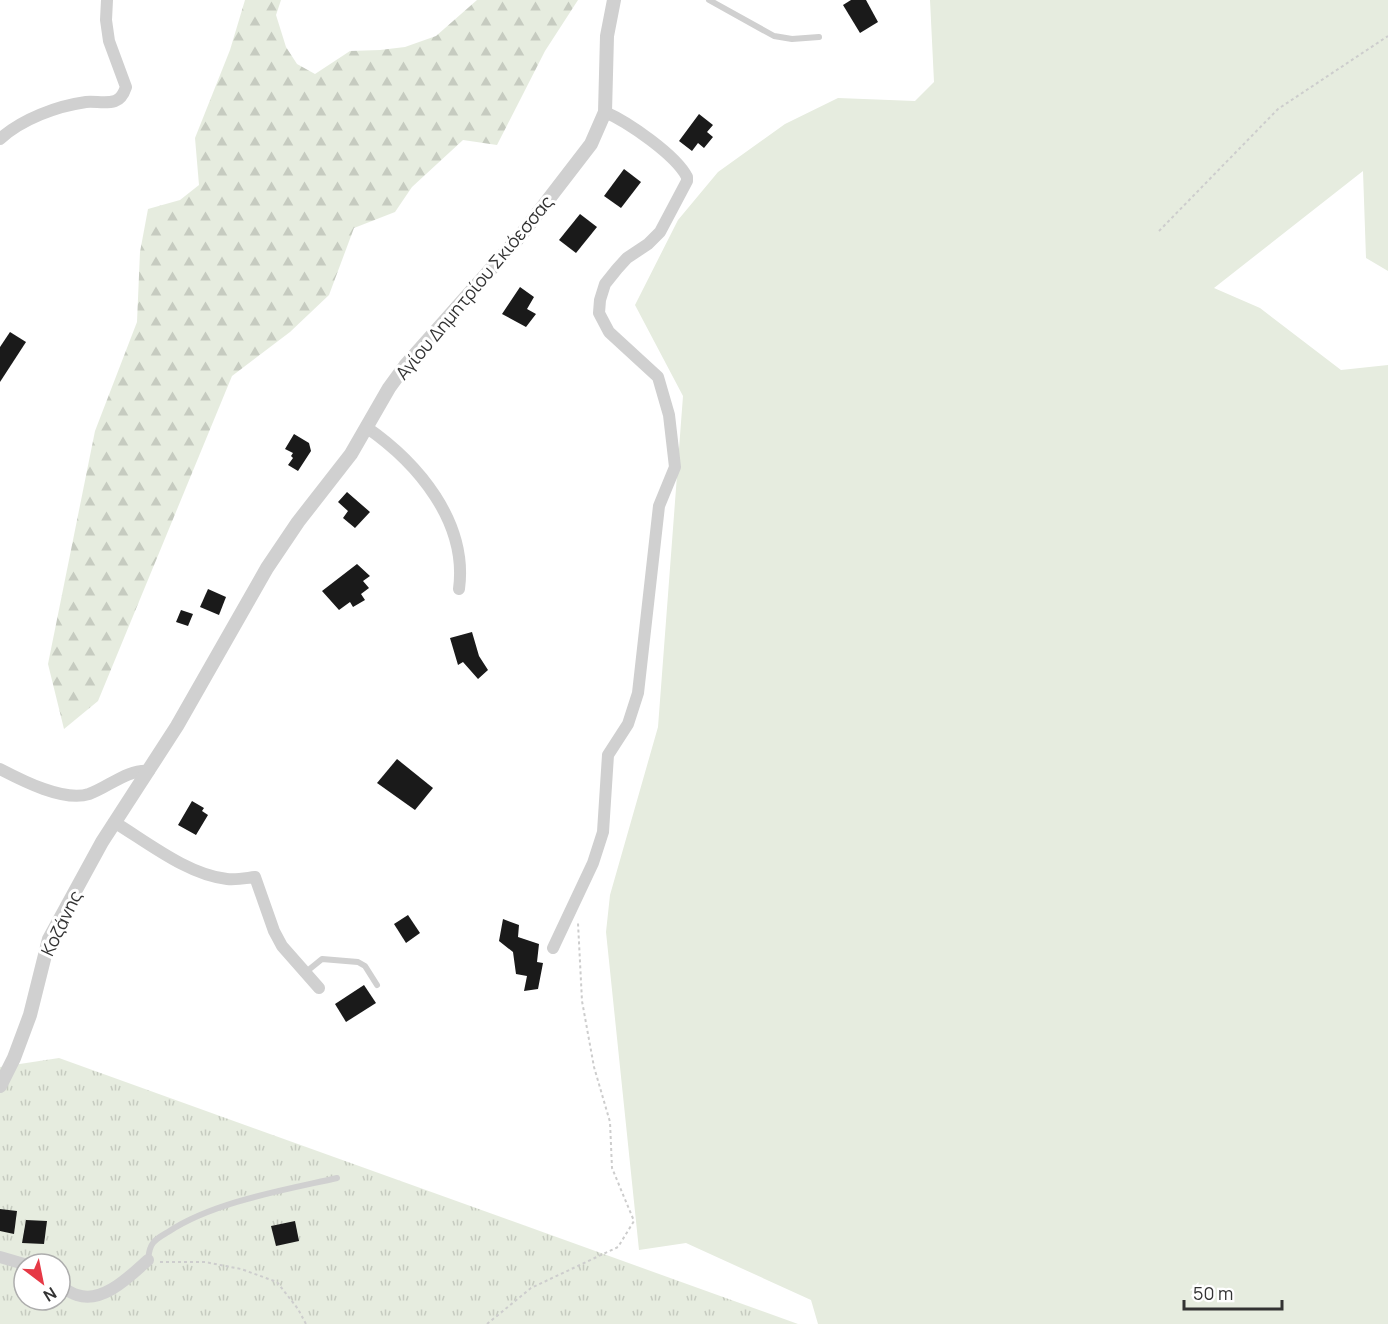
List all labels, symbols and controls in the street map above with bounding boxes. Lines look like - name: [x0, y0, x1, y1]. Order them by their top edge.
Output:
- street label: Αγίου Δημητρίου Σκιόεσσας: [390, 190, 558, 384]
- street label: Κοζάνης: [35, 886, 87, 960]
- north arrow: [12, 1252, 72, 1312]
- scale bar: [1184, 1273, 1282, 1311]
- text: 50 m: [1193, 1281, 1233, 1305]
- text: N: [39, 1282, 61, 1307]

